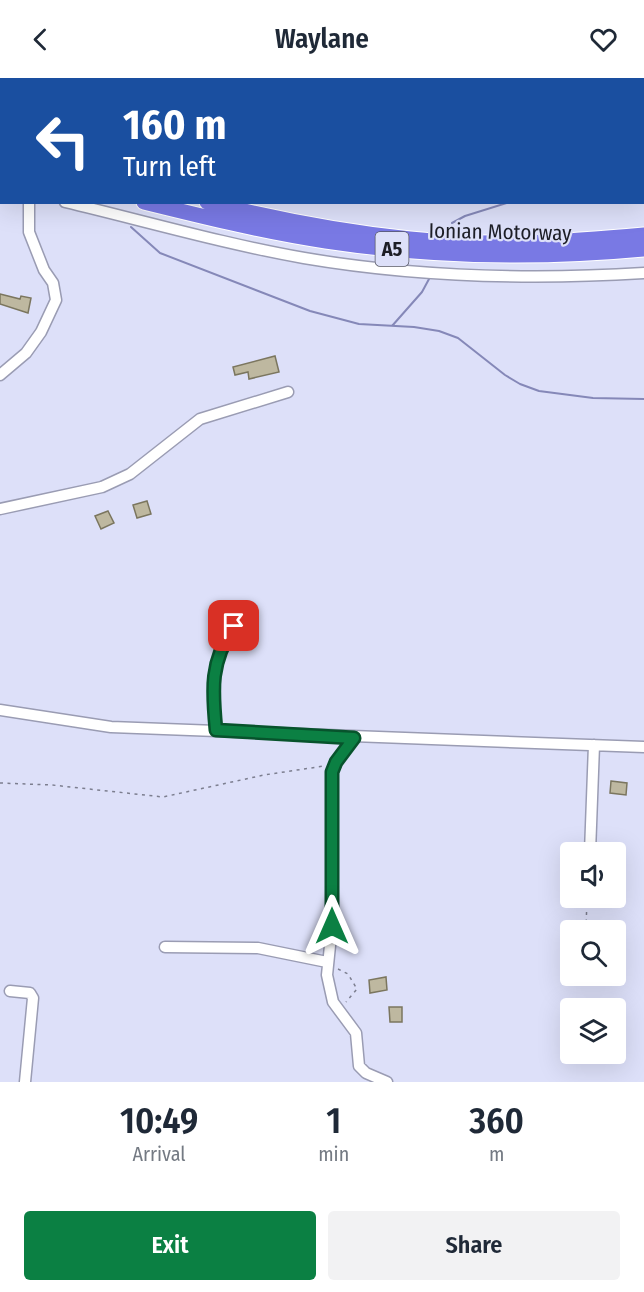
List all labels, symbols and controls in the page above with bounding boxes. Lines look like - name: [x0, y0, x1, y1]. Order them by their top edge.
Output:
- icon: back: [24, 23, 57, 56]
- text: Waylane: [275, 23, 369, 55]
- icon: heart: [587, 23, 620, 56]
- text: 160 m: [123, 100, 226, 150]
- icon: left: [24, 102, 102, 180]
- text: Turn left: [123, 151, 216, 183]
- street label: Ionian Motorway: [428, 218, 572, 246]
- road number: Α5: [376, 232, 408, 266]
- pin: [208, 600, 259, 651]
- icon: arrive: [217, 609, 250, 642]
- map controls: [560, 842, 626, 1064]
- button: sound: [560, 842, 626, 908]
- position arrow: [300, 894, 364, 958]
- button: search: [560, 920, 626, 986]
- button: layers: [560, 998, 626, 1064]
- text: 10:49: [120, 1099, 198, 1143]
- text: 1: [326, 1099, 341, 1143]
- text: 360: [469, 1099, 524, 1143]
- text: Arrival: [133, 1142, 186, 1166]
- text: min: [318, 1142, 349, 1166]
- text: m: [489, 1142, 504, 1166]
- button: Exit: [24, 1211, 316, 1280]
- button: Share: [328, 1211, 620, 1280]

